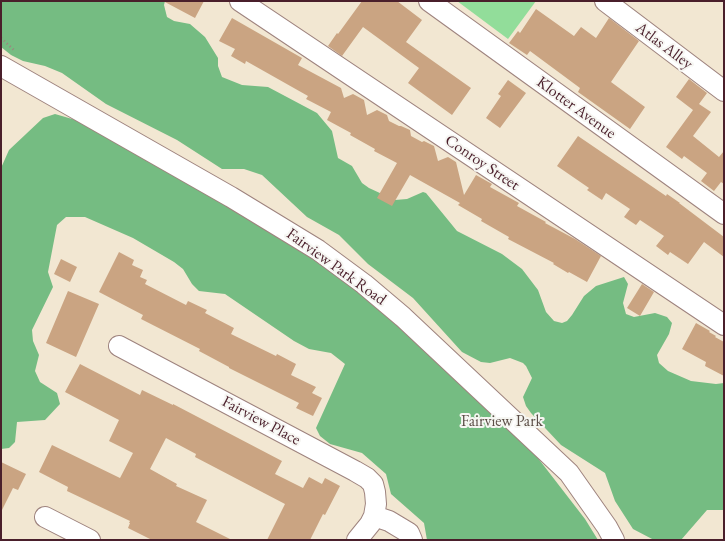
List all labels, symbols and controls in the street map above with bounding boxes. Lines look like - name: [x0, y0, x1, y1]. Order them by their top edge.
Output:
- street label: Atlas Alley: [632, 18, 696, 74]
- street label: Klotter Avenue: [533, 73, 619, 143]
- street label: Conroy Street: [441, 131, 523, 195]
- street label: Fairview Park Road: [282, 224, 390, 310]
- street label: Fairview Place: [218, 392, 304, 450]
- park label: Fairview Park: [461, 412, 543, 432]

